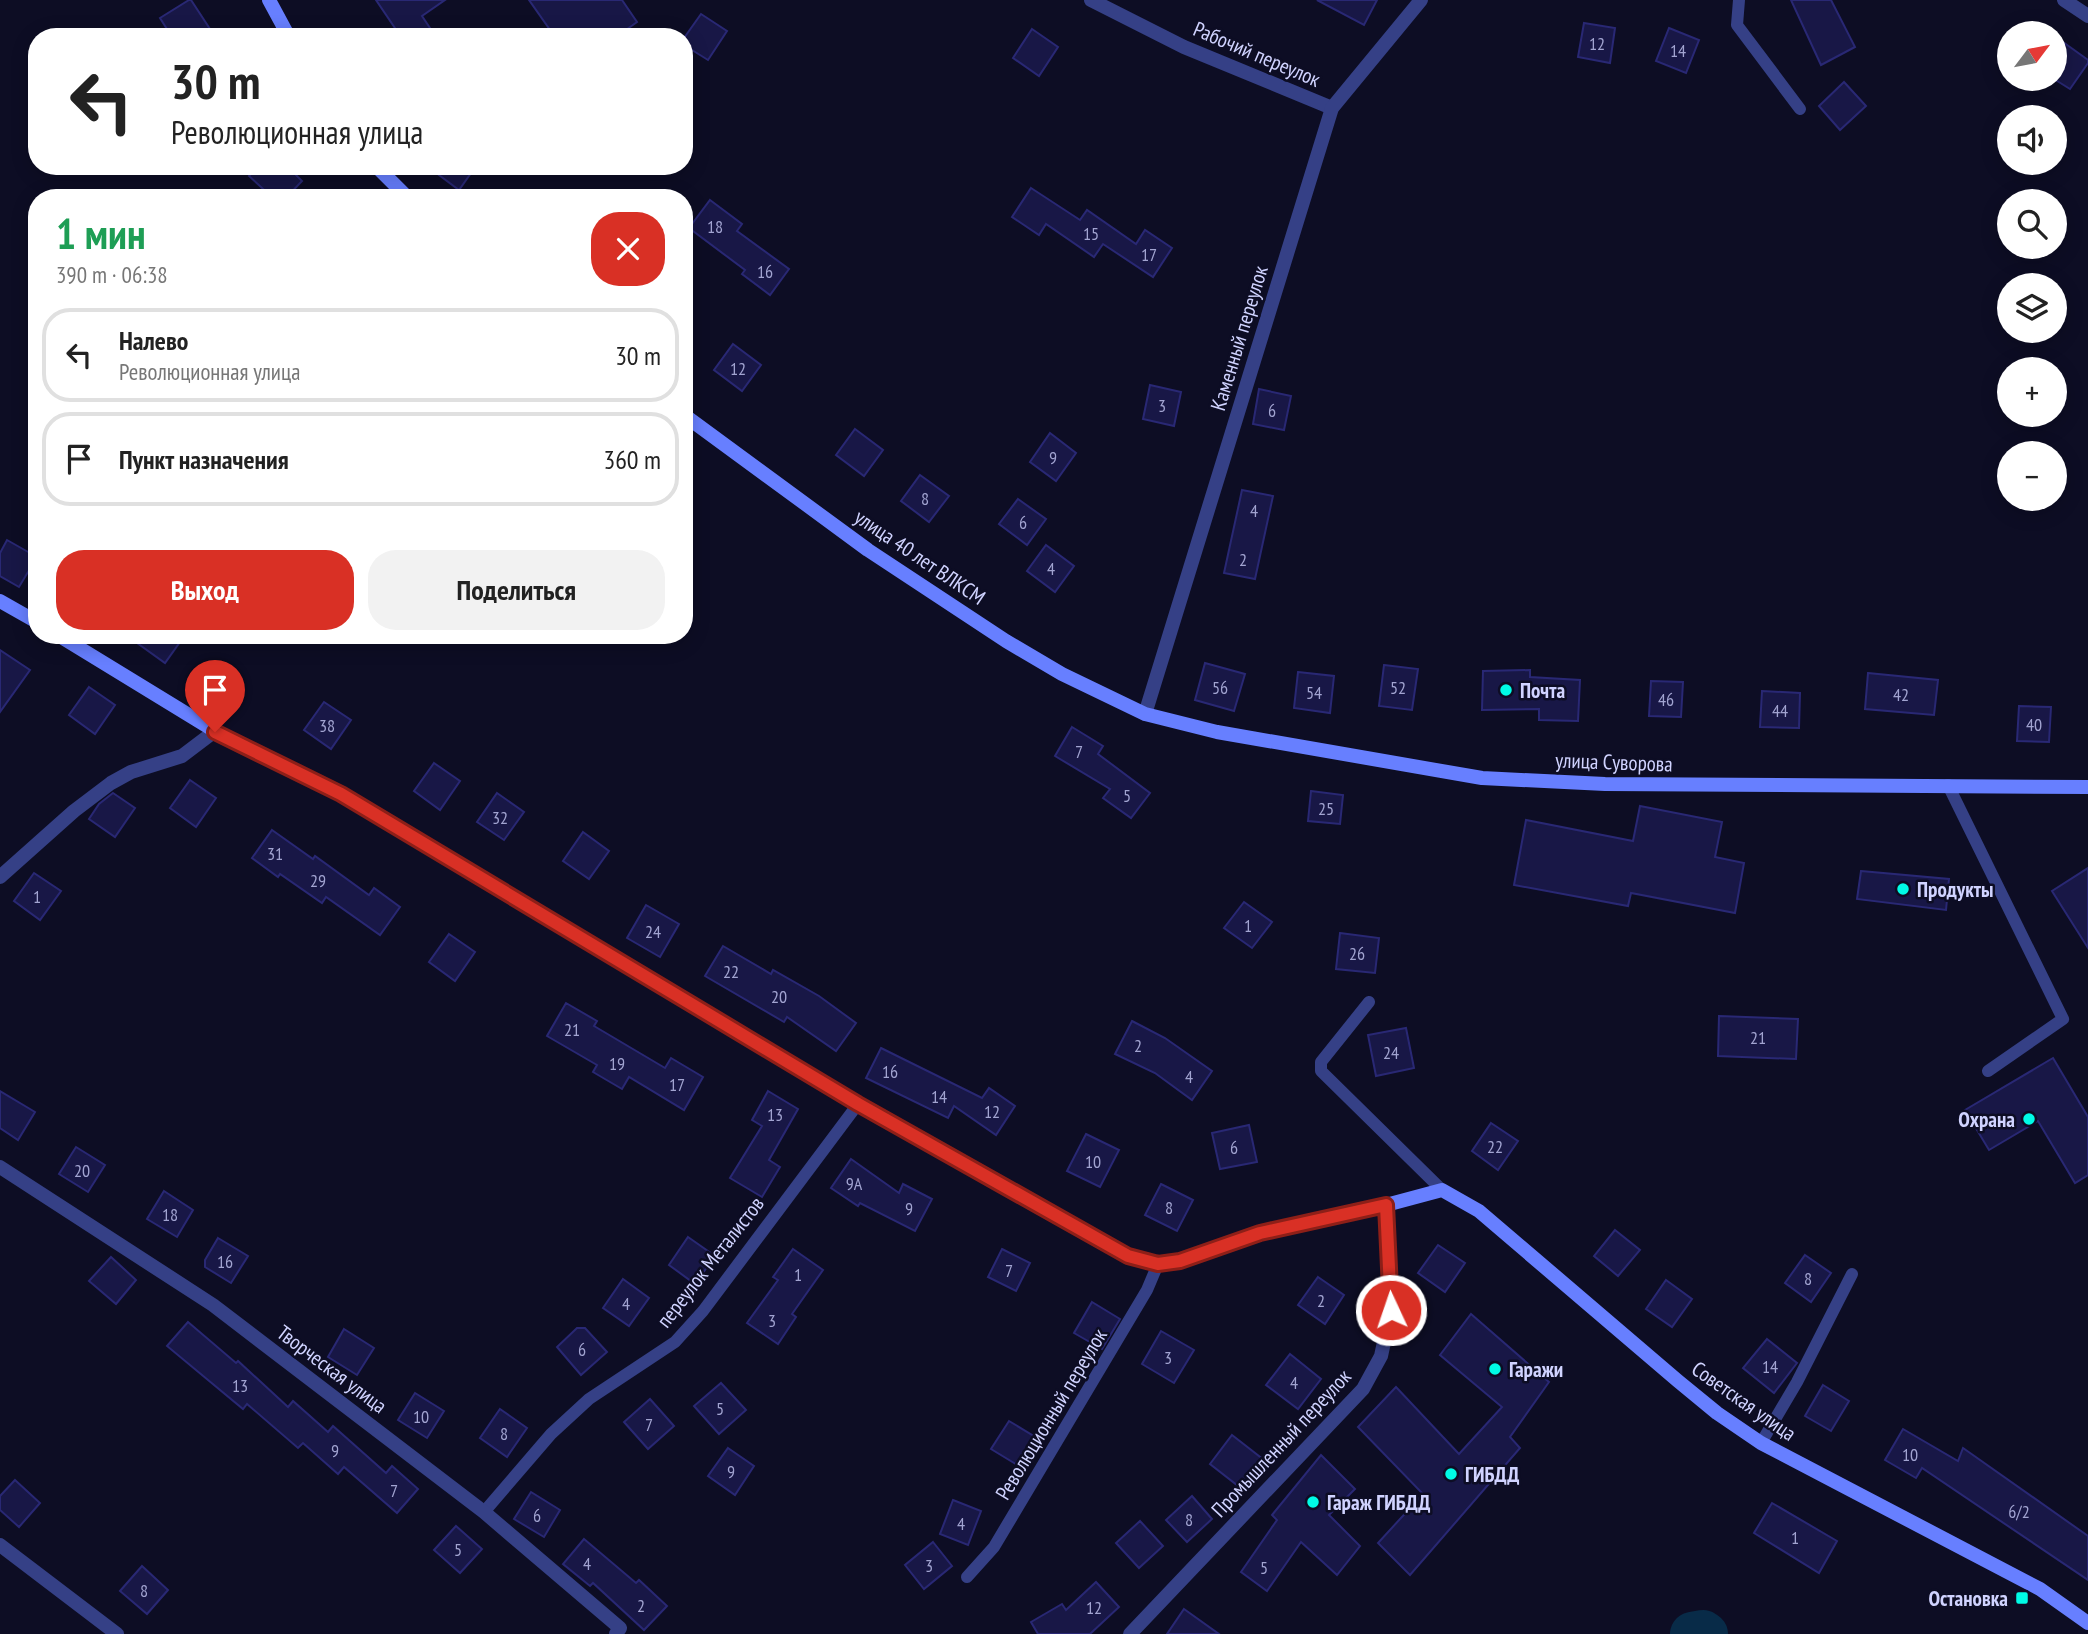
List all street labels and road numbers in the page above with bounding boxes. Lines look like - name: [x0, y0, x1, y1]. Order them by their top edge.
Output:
- street label: Рабочий переулок: [1189, 15, 1325, 93]
- street label: Каменный переулок: [1204, 262, 1274, 414]
- street label: улица 40 лет ВЛКСМ: [849, 503, 991, 611]
- street label: улица Суворова: [1555, 746, 1673, 778]
- street label: переулок Металистов: [650, 1191, 770, 1333]
- street label: Творческая улица: [272, 1319, 392, 1419]
- street label: Революционный переулок: [989, 1323, 1113, 1505]
- street label: Советская улица: [1687, 1355, 1801, 1447]
- street label: Промышленный переулок: [1205, 1363, 1357, 1523]

